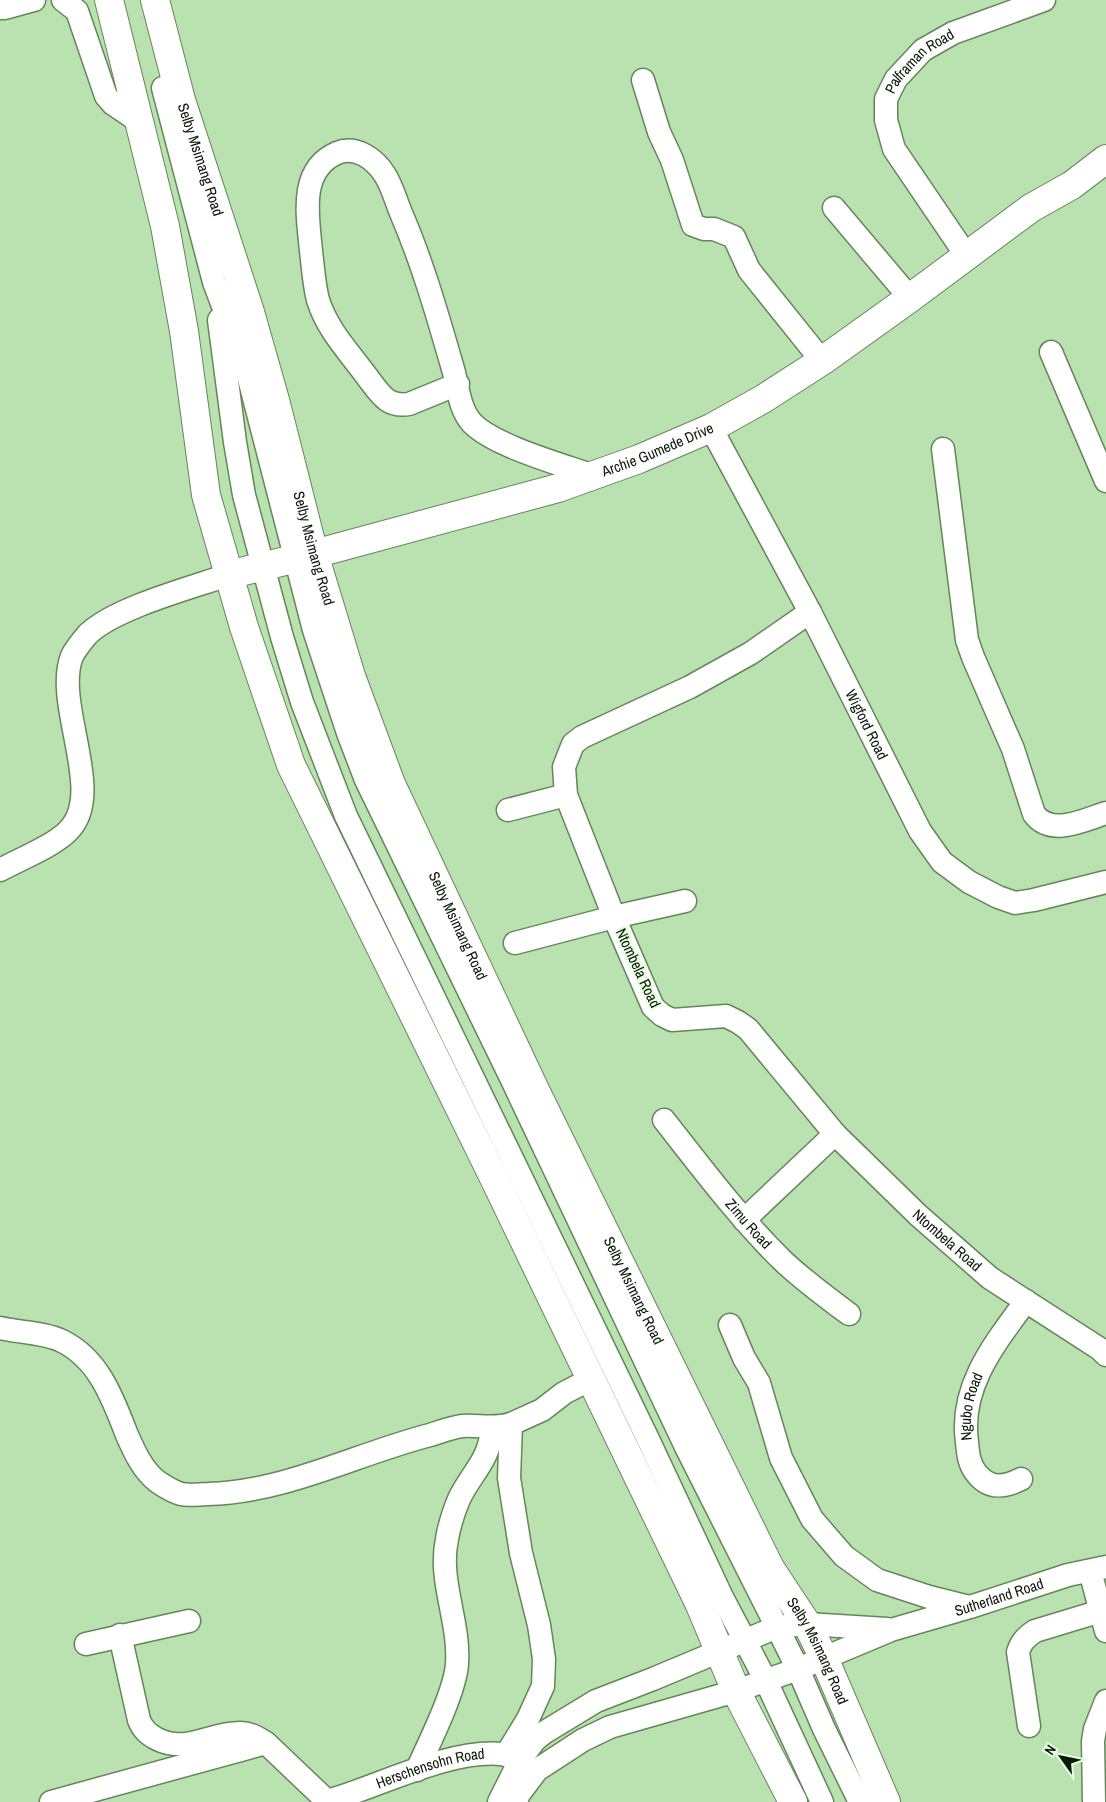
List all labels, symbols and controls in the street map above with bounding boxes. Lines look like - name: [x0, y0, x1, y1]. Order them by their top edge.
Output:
- street label: Palframan Road: [879, 24, 958, 97]
- street label: Selby Msimang Road: [173, 100, 229, 219]
- street label: Archie Gumede Drive: [598, 417, 717, 482]
- street label: Selby Msimang Road: [288, 489, 340, 608]
- street label: Wigford Road: [841, 686, 893, 763]
- street label: Selby Msimang Road: [424, 868, 493, 983]
- street label: Ntombela Road: [611, 925, 666, 1011]
- street label: Zimu Road: [721, 1194, 777, 1254]
- street label: Ntombela Road: [908, 1204, 986, 1276]
- street label: Selby Msimang Road: [599, 1233, 669, 1348]
- street label: Ngubo Road: [955, 1369, 988, 1441]
- street label: Sutherland Road: [952, 1573, 1046, 1621]
- street label: Selby Msimang Road: [782, 1593, 854, 1708]
- north arrow: [1036, 1732, 1086, 1782]
- text: N: [1040, 1742, 1060, 1758]
- street label: Herschensohn Road: [373, 1743, 485, 1793]

